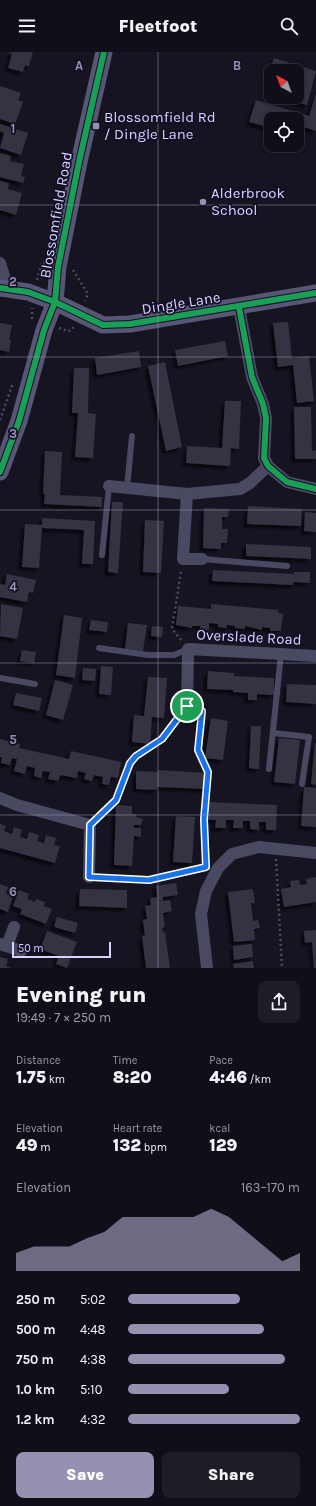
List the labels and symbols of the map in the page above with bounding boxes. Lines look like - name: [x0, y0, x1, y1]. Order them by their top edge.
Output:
- text: A: [75, 58, 83, 73]
- text: B: [233, 58, 241, 73]
- north arrow: [264, 64, 304, 104]
- place label: Blossomfield Rd / Dingle Lane: [104, 108, 216, 143]
- text: 1: [11, 121, 15, 136]
- marker: Blossomfield Rd / Dingle Lane: [91, 121, 101, 131]
- street label: Blossomfield Road: [36, 150, 76, 280]
- place label: Alderbrook School: [211, 184, 285, 219]
- marker: Alderbrook School: [198, 197, 208, 207]
- text: 2: [9, 274, 17, 289]
- street label: Dingle Lane: [140, 288, 222, 318]
- text: 3: [9, 426, 17, 441]
- text: 4: [9, 579, 17, 594]
- street label: Overslade Road: [196, 625, 302, 649]
- pin: [170, 689, 204, 723]
- text: 5: [9, 732, 17, 747]
- text: 6: [9, 884, 17, 899]
- scale bar: [12, 940, 111, 959]

